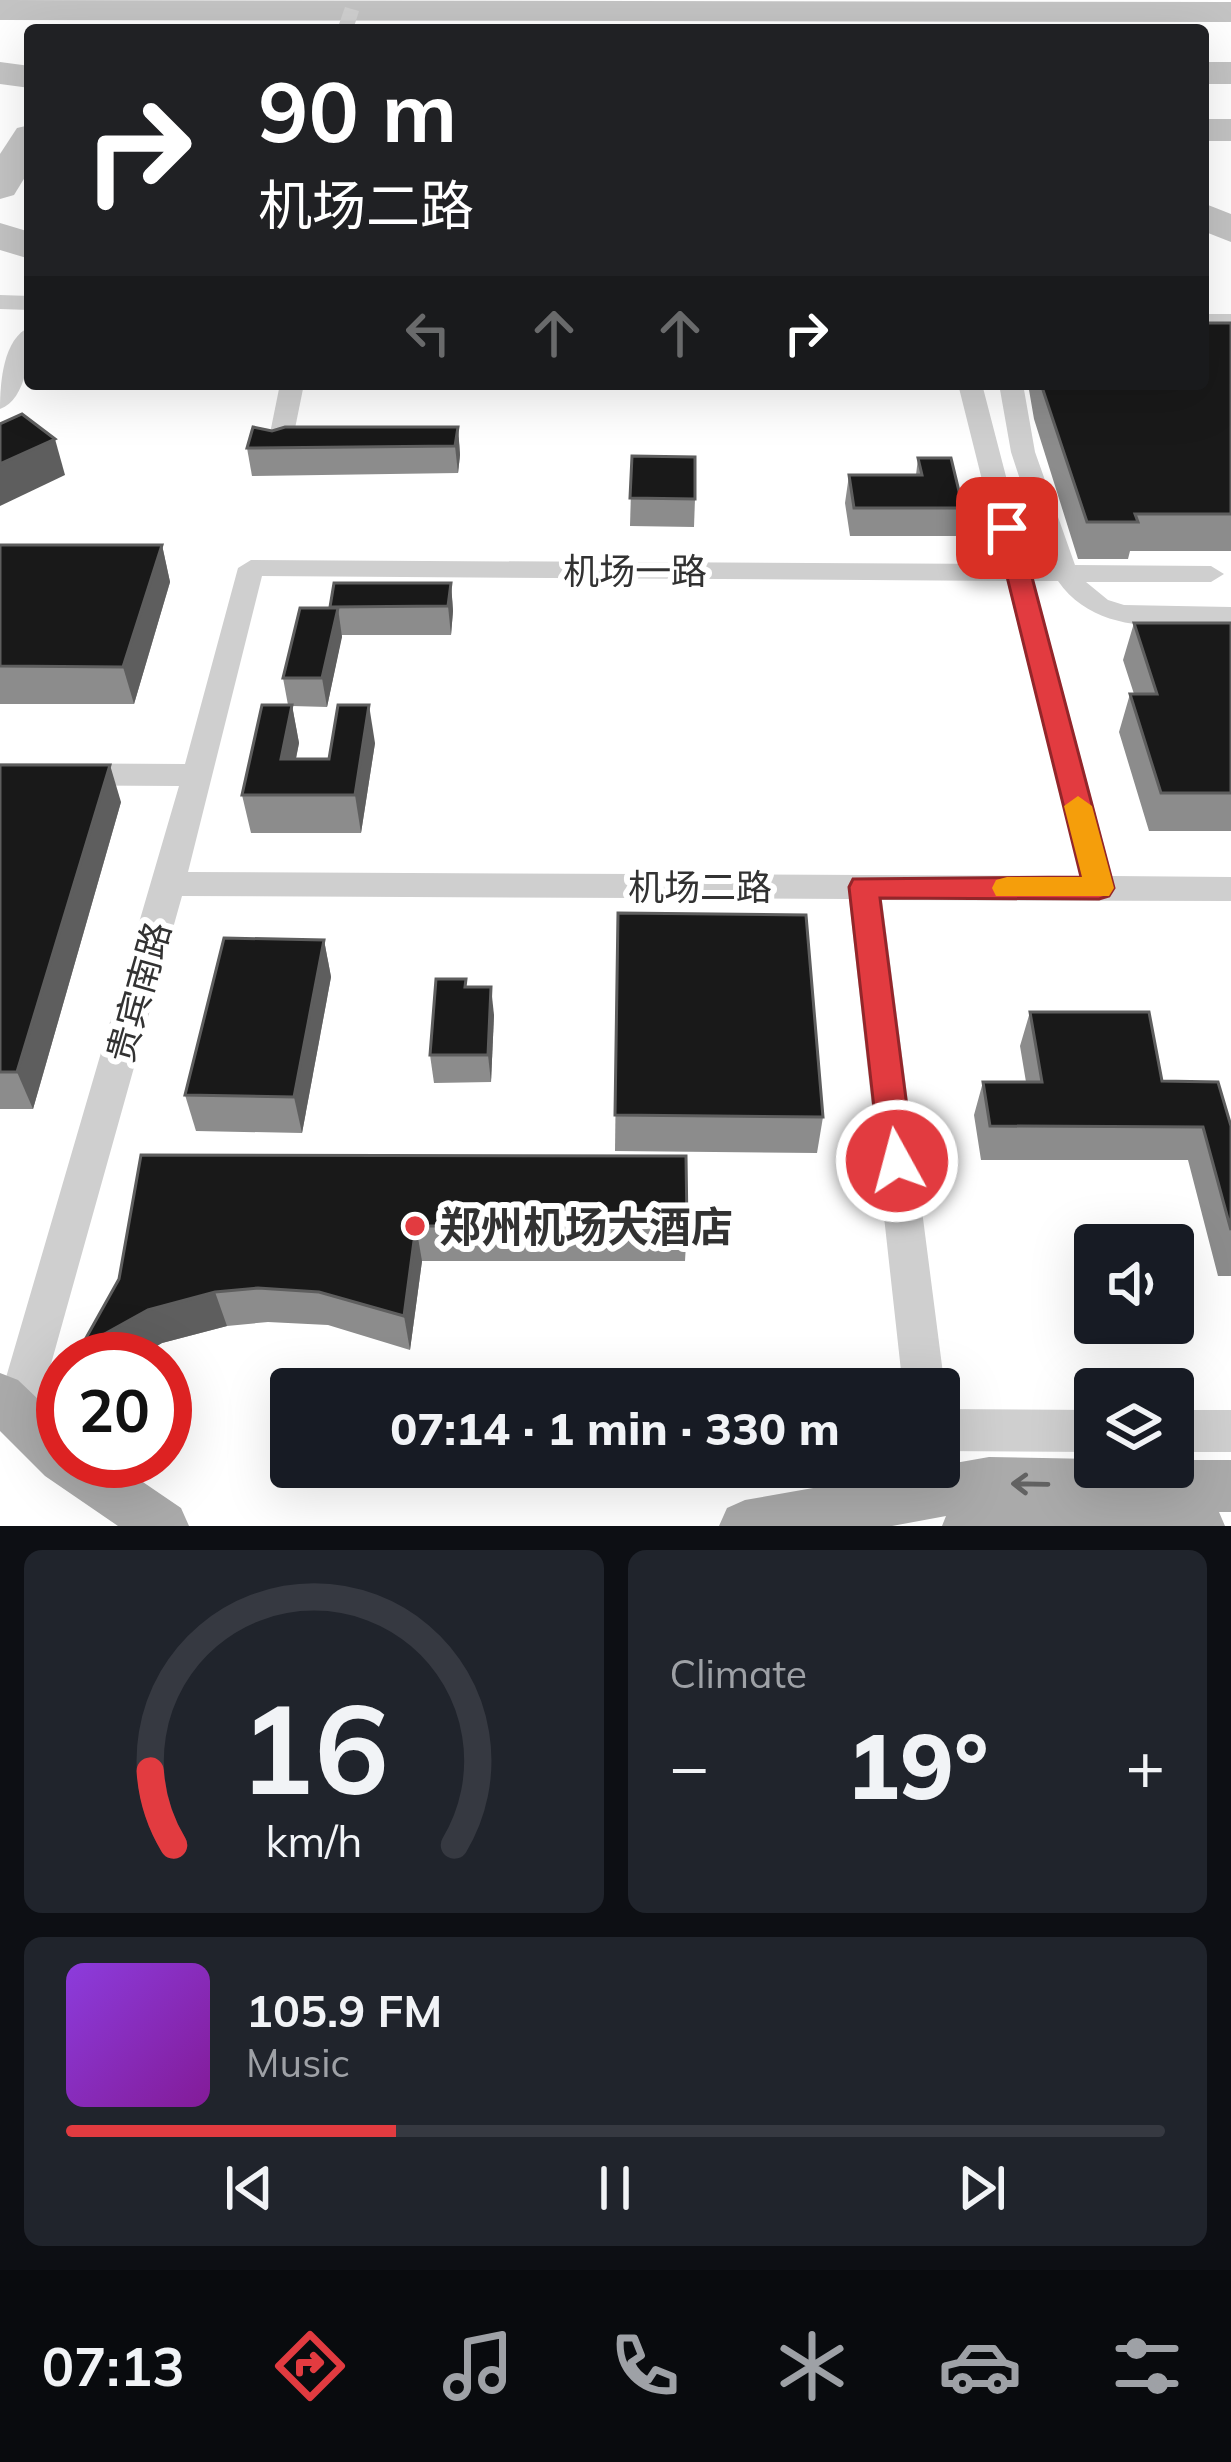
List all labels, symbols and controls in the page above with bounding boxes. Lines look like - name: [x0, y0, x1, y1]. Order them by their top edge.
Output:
- text: 90 m: [258, 58, 457, 163]
- icon: right: [60, 72, 216, 228]
- text: 机场二路: [258, 171, 474, 239]
- icon: left: [395, 300, 461, 366]
- icon: ahead: [521, 300, 587, 366]
- icon: ahead: [647, 300, 713, 366]
- icon: right: [773, 300, 839, 366]
- pin: [956, 477, 1058, 579]
- icon: arrive: [974, 495, 1040, 561]
- street label: 机场一路: [563, 548, 707, 593]
- street label: 机场二路: [628, 864, 772, 909]
- street label: 贵宾南路: [97, 917, 179, 1067]
- position arrow: [834, 1098, 960, 1224]
- place label: 郑州机场大酒店: [439, 1200, 733, 1253]
- marker: 郑州机场大酒店: [402, 1213, 428, 1239]
- map controls: [1074, 1224, 1194, 1488]
- button: sound: [1074, 1224, 1194, 1344]
- speed limit sign: 20: [36, 1332, 192, 1488]
- button: layers: [1074, 1368, 1194, 1488]
- text: 07:14 · 1 min · 330 m: [390, 1400, 840, 1456]
- one-way arrow: [1011, 1473, 1050, 1495]
- text: Climate: [670, 1649, 807, 1698]
- text: 16: [239, 1669, 389, 1825]
- text: 19°: [846, 1709, 989, 1822]
- text: −: [670, 1724, 709, 1807]
- text: +: [1125, 1724, 1165, 1807]
- text: km/h: [265, 1813, 362, 1867]
- text: 105.9 FM: [246, 1982, 442, 2038]
- text: Music: [246, 2038, 350, 2087]
- icon: previous: [216, 2155, 282, 2221]
- icon: pause: [582, 2155, 648, 2221]
- icon: next: [949, 2155, 1015, 2221]
- icon: directions: [268, 2324, 352, 2408]
- icon: music: [436, 2324, 520, 2408]
- icon: phone: [603, 2324, 687, 2408]
- icon: climate: [770, 2324, 854, 2408]
- icon: car: [938, 2324, 1022, 2408]
- icon: filters: [1105, 2324, 1189, 2408]
- text: 07:13: [42, 2332, 185, 2400]

